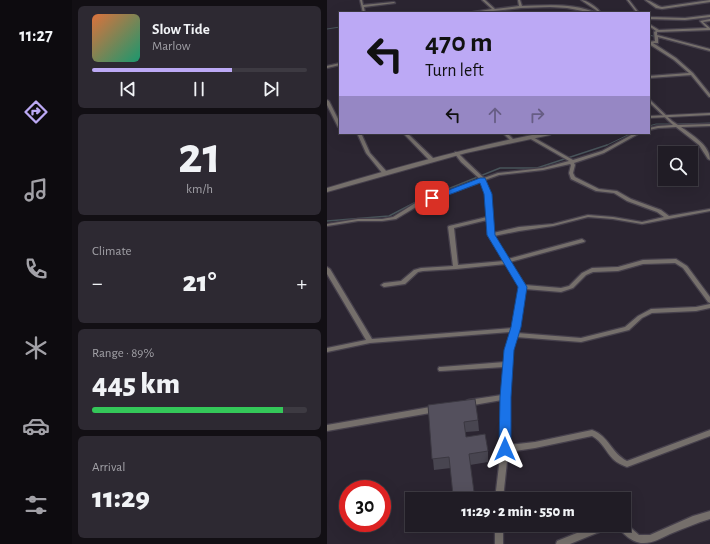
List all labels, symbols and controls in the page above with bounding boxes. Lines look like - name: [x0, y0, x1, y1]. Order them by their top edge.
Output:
- text: Slow Tide: [152, 22, 210, 37]
- text: 11:27: [19, 27, 53, 45]
- icon: left: [359, 28, 411, 80]
- text: 470 m: [425, 29, 493, 57]
- text: Marlow: [152, 40, 190, 53]
- text: Turn left: [425, 62, 484, 80]
- icon: previous: [117, 78, 139, 100]
- icon: pause: [188, 78, 210, 100]
- icon: next: [260, 78, 282, 100]
- icon: directions: [22, 98, 50, 126]
- icon: left: [442, 104, 464, 126]
- icon: ahead: [484, 104, 506, 126]
- icon: right: [526, 104, 548, 126]
- text: 21: [178, 130, 221, 182]
- map controls: [658, 146, 698, 186]
- button: search: [658, 146, 698, 186]
- icon: music: [22, 176, 50, 204]
- pin: [415, 181, 449, 215]
- text: km/h: [186, 183, 213, 196]
- icon: arrive: [421, 187, 443, 209]
- text: Climate: [92, 245, 131, 258]
- icon: phone: [22, 255, 50, 283]
- text: 21°: [182, 267, 217, 297]
- text: −: [92, 272, 103, 294]
- text: +: [296, 272, 307, 294]
- icon: climate: [22, 334, 50, 362]
- text: Range · 89%: [92, 347, 154, 360]
- text: 445 km: [92, 369, 180, 399]
- icon: car: [22, 412, 50, 440]
- position arrow: [484, 428, 526, 470]
- text: Arrival: [92, 461, 125, 474]
- speed limit sign: 30: [339, 480, 391, 532]
- text: 11:29: [92, 483, 150, 513]
- icon: filters: [22, 491, 50, 519]
- text: 11:29 · 2 min · 550 m: [461, 504, 575, 519]

